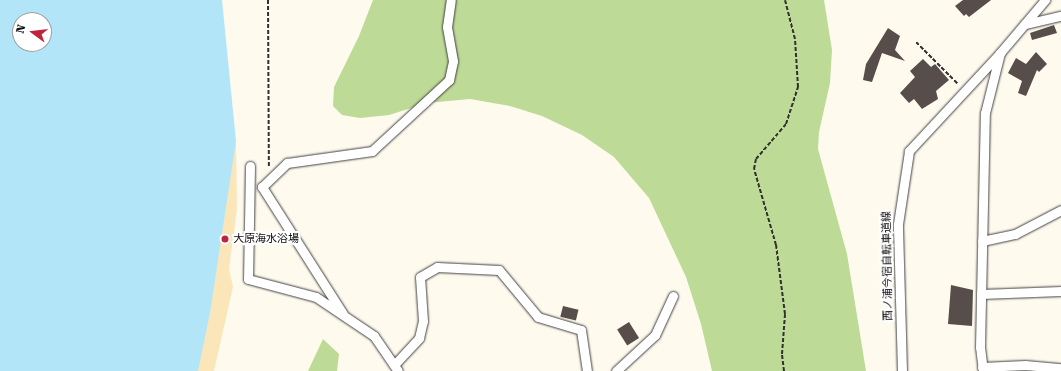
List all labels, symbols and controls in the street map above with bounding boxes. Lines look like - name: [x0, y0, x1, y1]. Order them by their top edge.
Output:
- north arrow: [12, 12, 52, 52]
- text: N: [14, 23, 28, 35]
- street label: 西ノ浦今宿自転車道線: [880, 211, 896, 321]
- place label: 大原海水浴場: [233, 232, 299, 246]
- marker: 大原海水浴場: [220, 234, 230, 244]

